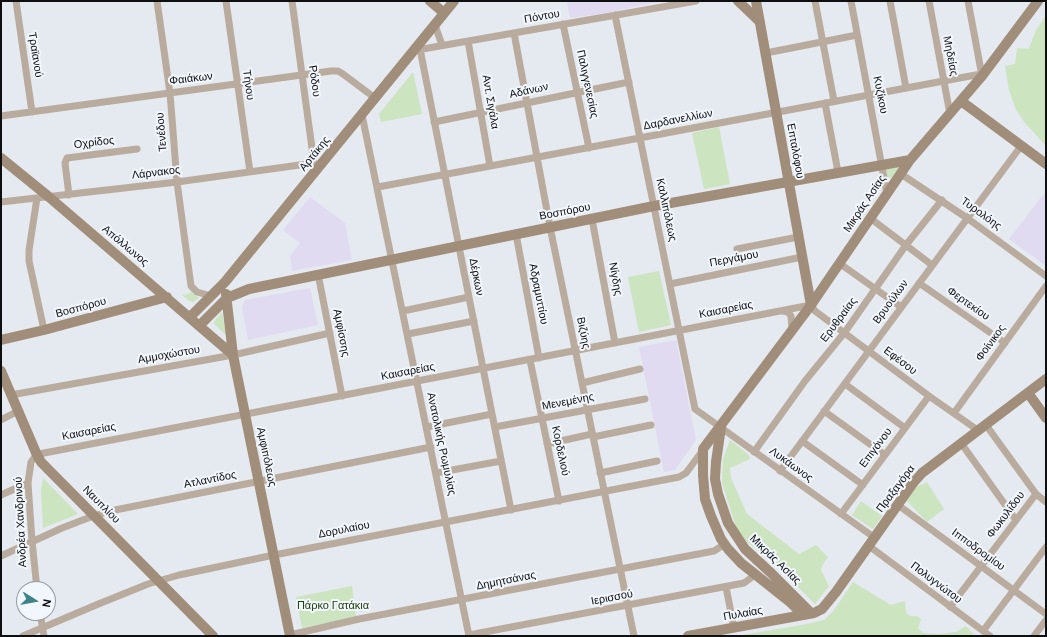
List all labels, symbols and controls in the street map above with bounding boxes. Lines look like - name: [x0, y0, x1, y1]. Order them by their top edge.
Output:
- street label: Πόντου: [523, 7, 561, 27]
- street label: Τραϊανού: [25, 31, 45, 79]
- street label: Μηδείας: [940, 35, 960, 77]
- street label: Παλιγγενεσίας: [573, 49, 601, 119]
- street label: Ρόδου: [305, 64, 323, 98]
- street label: Τήνου: [239, 69, 257, 101]
- street label: Φαιάκων: [169, 70, 213, 88]
- street label: Αντ. Σιγάλα: [479, 74, 501, 130]
- street label: Κυζίκου: [870, 75, 890, 115]
- street label: Αδάνων: [508, 80, 550, 102]
- street label: Δαρδανελλίων: [642, 107, 714, 133]
- street label: Τενέδου: [154, 112, 170, 152]
- street label: Επταλόφου: [784, 122, 806, 180]
- street label: Οχρίδος: [73, 134, 115, 152]
- street label: Αρτάκης: [297, 134, 333, 174]
- street label: Λάρνακος: [131, 163, 181, 183]
- street label: Μικράς Ασίας: [841, 173, 889, 235]
- street label: Καλλιπόλεως: [653, 177, 679, 243]
- street label: Τυρολόης: [958, 195, 1004, 233]
- street label: Βοσπόρου: [538, 201, 592, 223]
- street label: Απόλλωνος: [99, 223, 151, 269]
- street label: Περγάμου: [708, 248, 760, 270]
- street label: Δέρκων: [466, 257, 486, 297]
- street label: Νίγδης: [606, 261, 624, 297]
- street label: Αδραμυττίου: [526, 262, 550, 326]
- street label: Βρυούλων: [871, 277, 911, 327]
- street label: Φερτεκίου: [944, 285, 992, 323]
- street label: Βοσπόρου: [54, 295, 108, 321]
- street label: Ερυθραίας: [818, 295, 860, 345]
- street label: Καισαρείας: [698, 298, 754, 322]
- street label: Αμφίσσης: [330, 308, 352, 358]
- street label: Βιζύης: [573, 316, 593, 350]
- street label: Φοίνικος: [973, 322, 1009, 364]
- street label: Αμμοχώστου: [137, 343, 201, 367]
- street label: Εφέσου: [881, 344, 919, 378]
- street label: Καισαρείας: [380, 360, 436, 384]
- street label: Μενεμένης: [541, 390, 595, 414]
- street label: Ανατολικής Ρωμυλίας: [424, 391, 458, 497]
- street label: Καισαρείας: [61, 420, 117, 444]
- street label: Κορδελιού: [548, 425, 572, 477]
- street label: Αμφιπόλεως: [253, 426, 279, 488]
- street label: Επιγόνου: [857, 426, 895, 470]
- street label: Λυκάωνος: [767, 445, 815, 485]
- street label: Πραξαγόρα: [874, 463, 918, 515]
- street label: Ατλαντίδος: [183, 468, 237, 492]
- street label: Ανδρέα Χανδρινού: [12, 476, 30, 568]
- street label: Ναυπλίου: [80, 484, 122, 526]
- street label: Φωκυλίδου: [984, 489, 1028, 541]
- street label: Δορυλαίου: [317, 519, 371, 541]
- street label: Ιπποδρομίου: [949, 526, 1007, 574]
- street label: Μικράς Ασίας: [747, 532, 803, 588]
- street label: Πολυγνώτου: [908, 559, 964, 607]
- street label: Δημητσάνας: [475, 569, 537, 593]
- north arrow: [16, 581, 56, 621]
- street label: Ιερισσού: [590, 587, 634, 609]
- text: N: [39, 598, 54, 608]
- park label: Πάρκο Γατάκια: [297, 599, 369, 613]
- street label: Πυλαίας: [722, 604, 764, 624]

